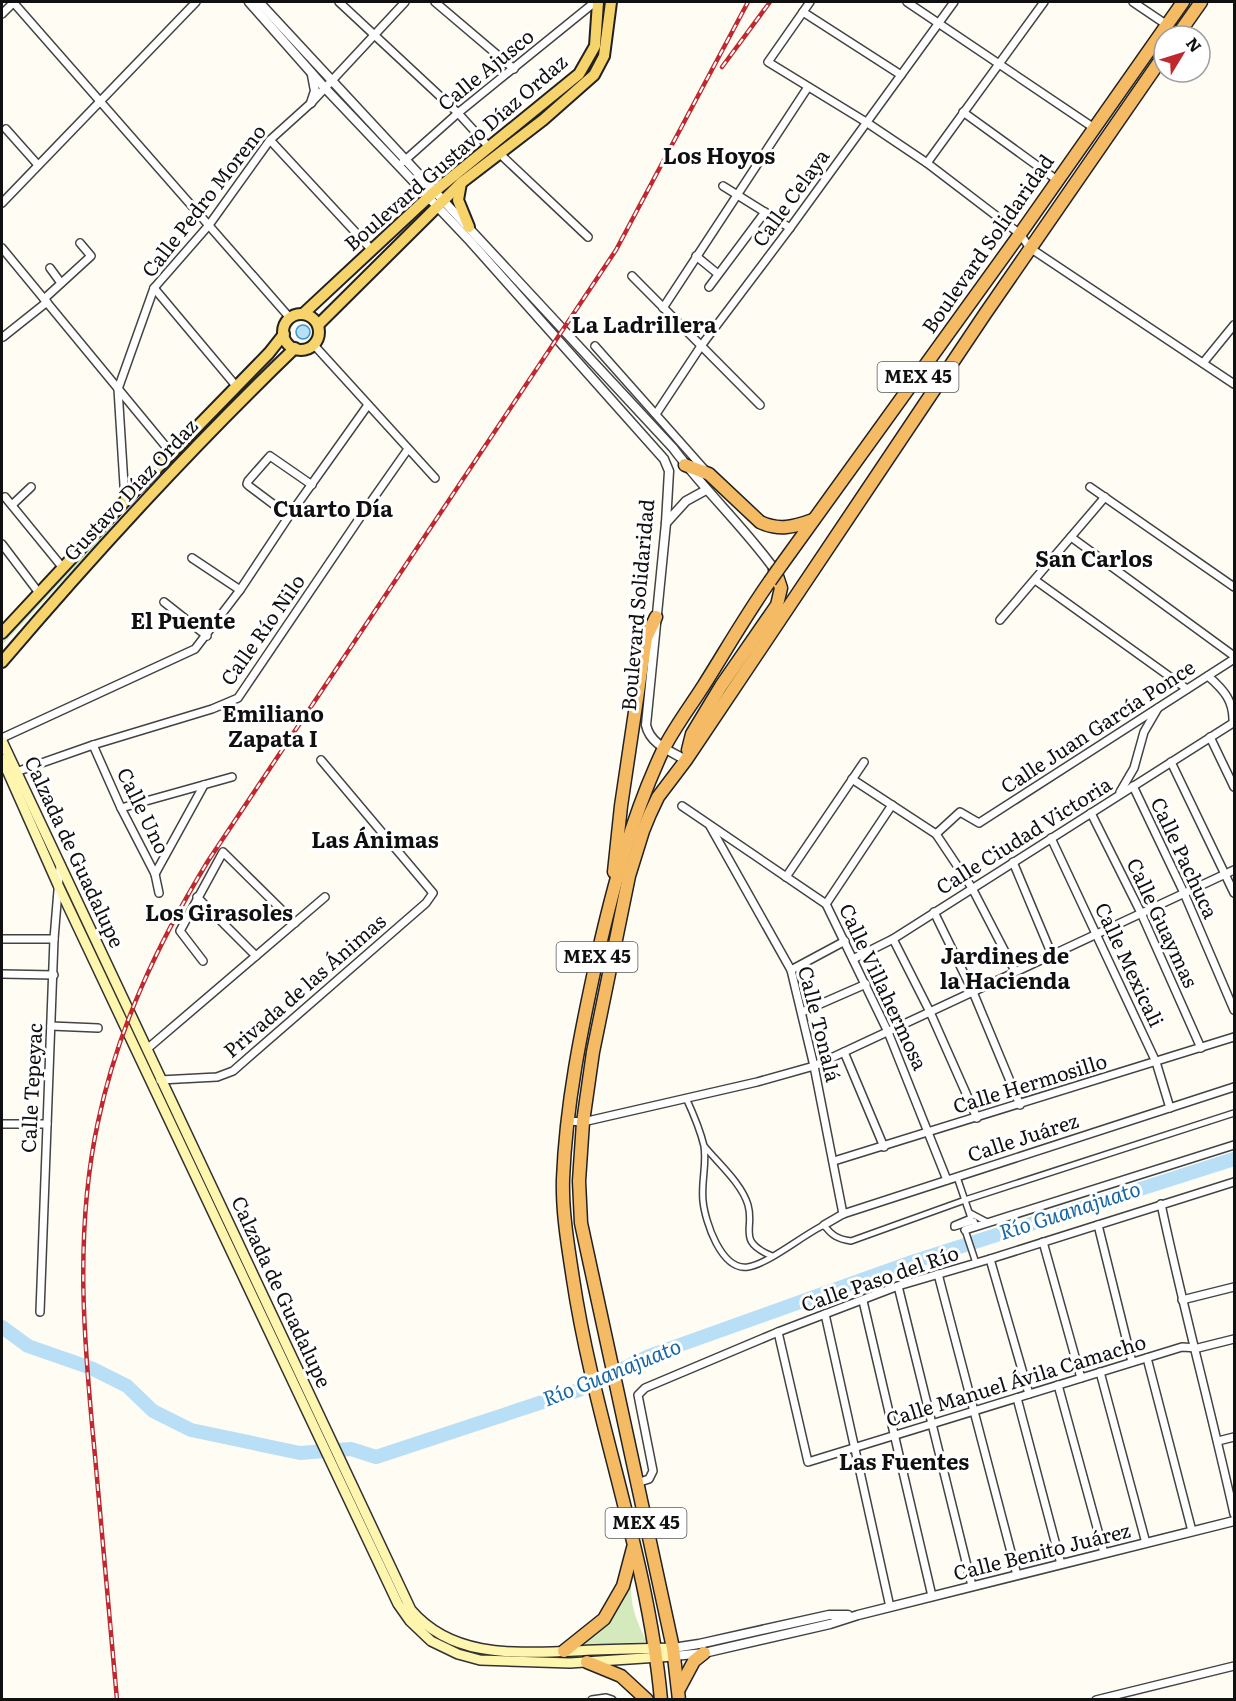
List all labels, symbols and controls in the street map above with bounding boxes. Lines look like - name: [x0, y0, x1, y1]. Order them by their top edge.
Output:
- street label: Calle Ajusco: [430, 20, 539, 117]
- north arrow: [1152, 24, 1212, 84]
- text: N: [1181, 31, 1208, 57]
- street label: Boulevard Gustavo Díaz Ordaz: [337, 46, 573, 257]
- street label: Calle Pedro Moreno: [133, 117, 272, 283]
- district label: Los Hoyos: [663, 138, 775, 171]
- street label: Calle Celaya: [744, 141, 835, 252]
- street label: Boulevard Solidaridad: [913, 147, 1060, 339]
- district label: La Ladrillera: [571, 307, 717, 340]
- road number: MEX 45: [878, 362, 958, 392]
- street label: Gustavo Díaz Ordaz: [55, 411, 204, 567]
- district label: Cuarto Día: [273, 491, 393, 524]
- street label: Boulevard Solidaridad: [612, 498, 660, 712]
- district label: San Carlos: [1035, 541, 1153, 574]
- street label: Calle Río Nilo: [212, 567, 311, 691]
- district label: El Puente: [131, 603, 235, 636]
- street label: Calle Juan García Ponce: [994, 651, 1200, 800]
- district label: Emiliano Zapata I: [222, 696, 324, 754]
- street label: Calzada de Guadalupe: [18, 750, 133, 952]
- street label: Calle Uno: [111, 762, 179, 858]
- street label: Calle Ciudad Victoria: [929, 768, 1117, 901]
- street label: Calle Pachuca: [1145, 792, 1227, 923]
- district label: Las Ánimas: [311, 822, 439, 855]
- street label: Calle Guaymas: [1121, 852, 1207, 992]
- district label: Los Girasoles: [145, 895, 293, 928]
- street label: Calle Mexicali: [1089, 897, 1173, 1032]
- street label: Calle Villahermosa: [833, 898, 937, 1075]
- street label: Privada de las Ánimas: [216, 905, 392, 1064]
- district label: Jardines de la Hacienda: [940, 938, 1071, 996]
- road number: MEX 45: [556, 942, 638, 972]
- street label: Calle Tonalá: [792, 962, 850, 1085]
- street label: Calle Tepeyac: [12, 1022, 48, 1154]
- street label: Calle Hermosillo: [949, 1044, 1110, 1120]
- street label: Calle Juárez: [963, 1104, 1082, 1168]
- water label: Río Guanajuato: [995, 1171, 1144, 1246]
- street label: Calzada de Guadalupe: [225, 1190, 340, 1392]
- street label: Calle Paso del Río: [796, 1236, 962, 1318]
- street label: Calle Manuel Ávila Camacho: [882, 1325, 1149, 1433]
- water label: Río Guanajuato: [537, 1329, 685, 1413]
- district label: Las Fuentes: [839, 1444, 969, 1477]
- road number: MEX 45: [606, 1508, 686, 1538]
- street label: Calle Benito Juárez: [950, 1513, 1134, 1587]

